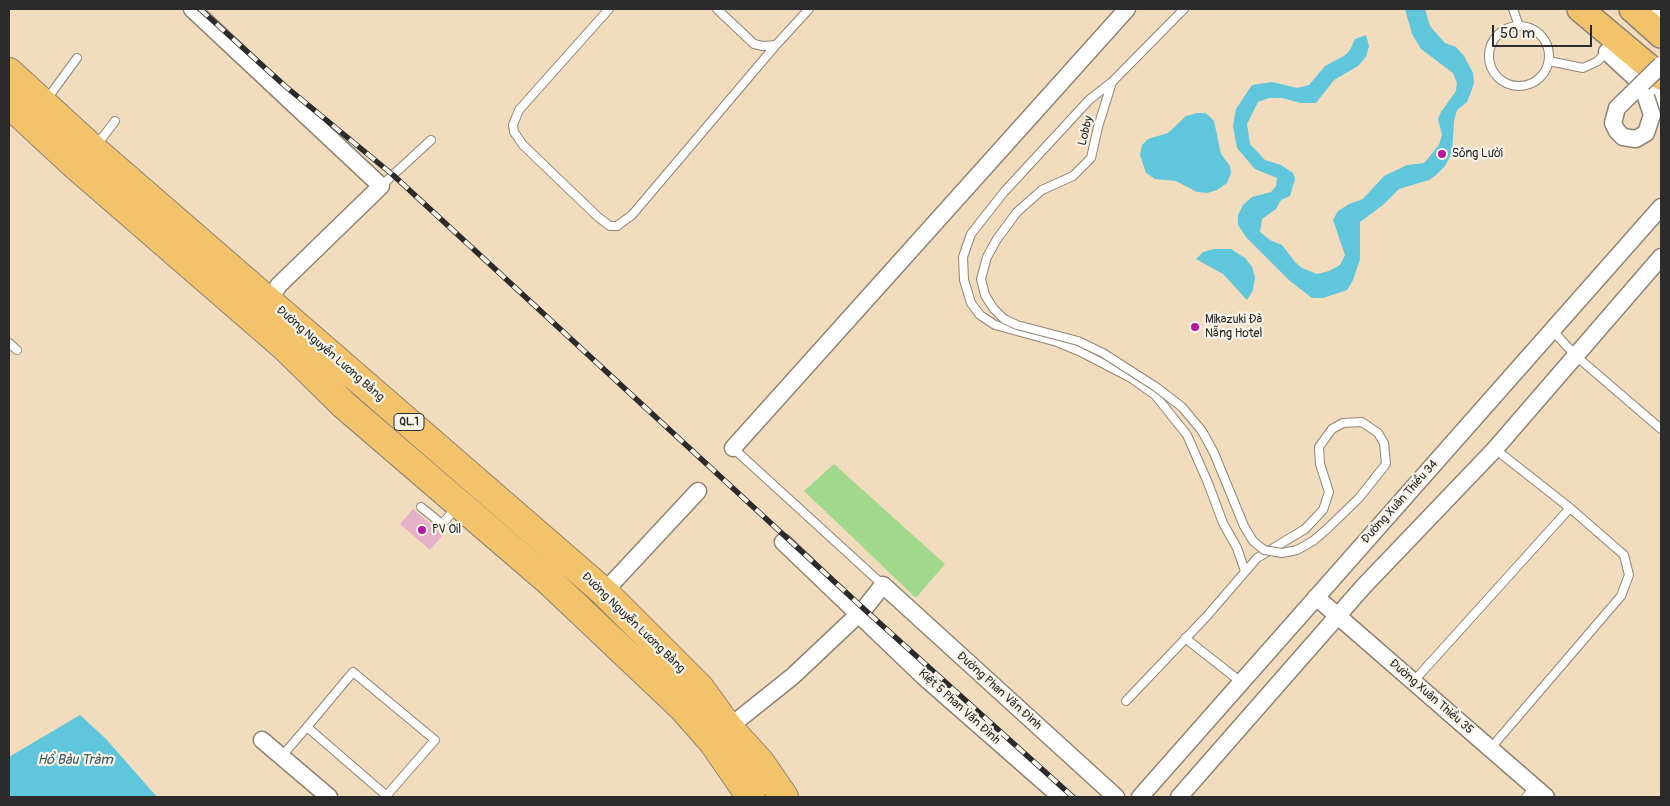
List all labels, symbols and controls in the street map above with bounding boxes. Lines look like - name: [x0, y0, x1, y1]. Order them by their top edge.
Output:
- scale bar: [1495, 15, 1595, 47]
- text: 50 m: [1500, 24, 1535, 43]
- street label: Lobby: [1075, 115, 1097, 147]
- place label: Sông Lười: [1452, 147, 1503, 161]
- marker: Sông Lười: [1436, 148, 1448, 160]
- street label: Đường Nguyễn Lương Bằng: [273, 303, 387, 405]
- place label: Mikazuki Đà Nẵng Hotel: [1205, 313, 1262, 341]
- marker: Mikazuki Đà Nẵng Hotel: [1189, 321, 1201, 333]
- road number: QL.1: [394, 414, 424, 431]
- street label: Đường Xuân Thiều 34: [1359, 457, 1441, 547]
- place label: PV Oil: [432, 523, 461, 537]
- marker: PV Oil: [416, 524, 428, 536]
- street label: Đường Nguyễn Lương Bằng: [578, 570, 688, 676]
- street label: Đường Phan Văn Đình: [954, 649, 1044, 733]
- street label: Đường Xuân Thiều 35: [1386, 656, 1476, 738]
- street label: Kiệt 5 Phan Văn Đình: [915, 666, 1003, 748]
- water label: Hồ Bàu Tràm: [37, 752, 113, 768]

